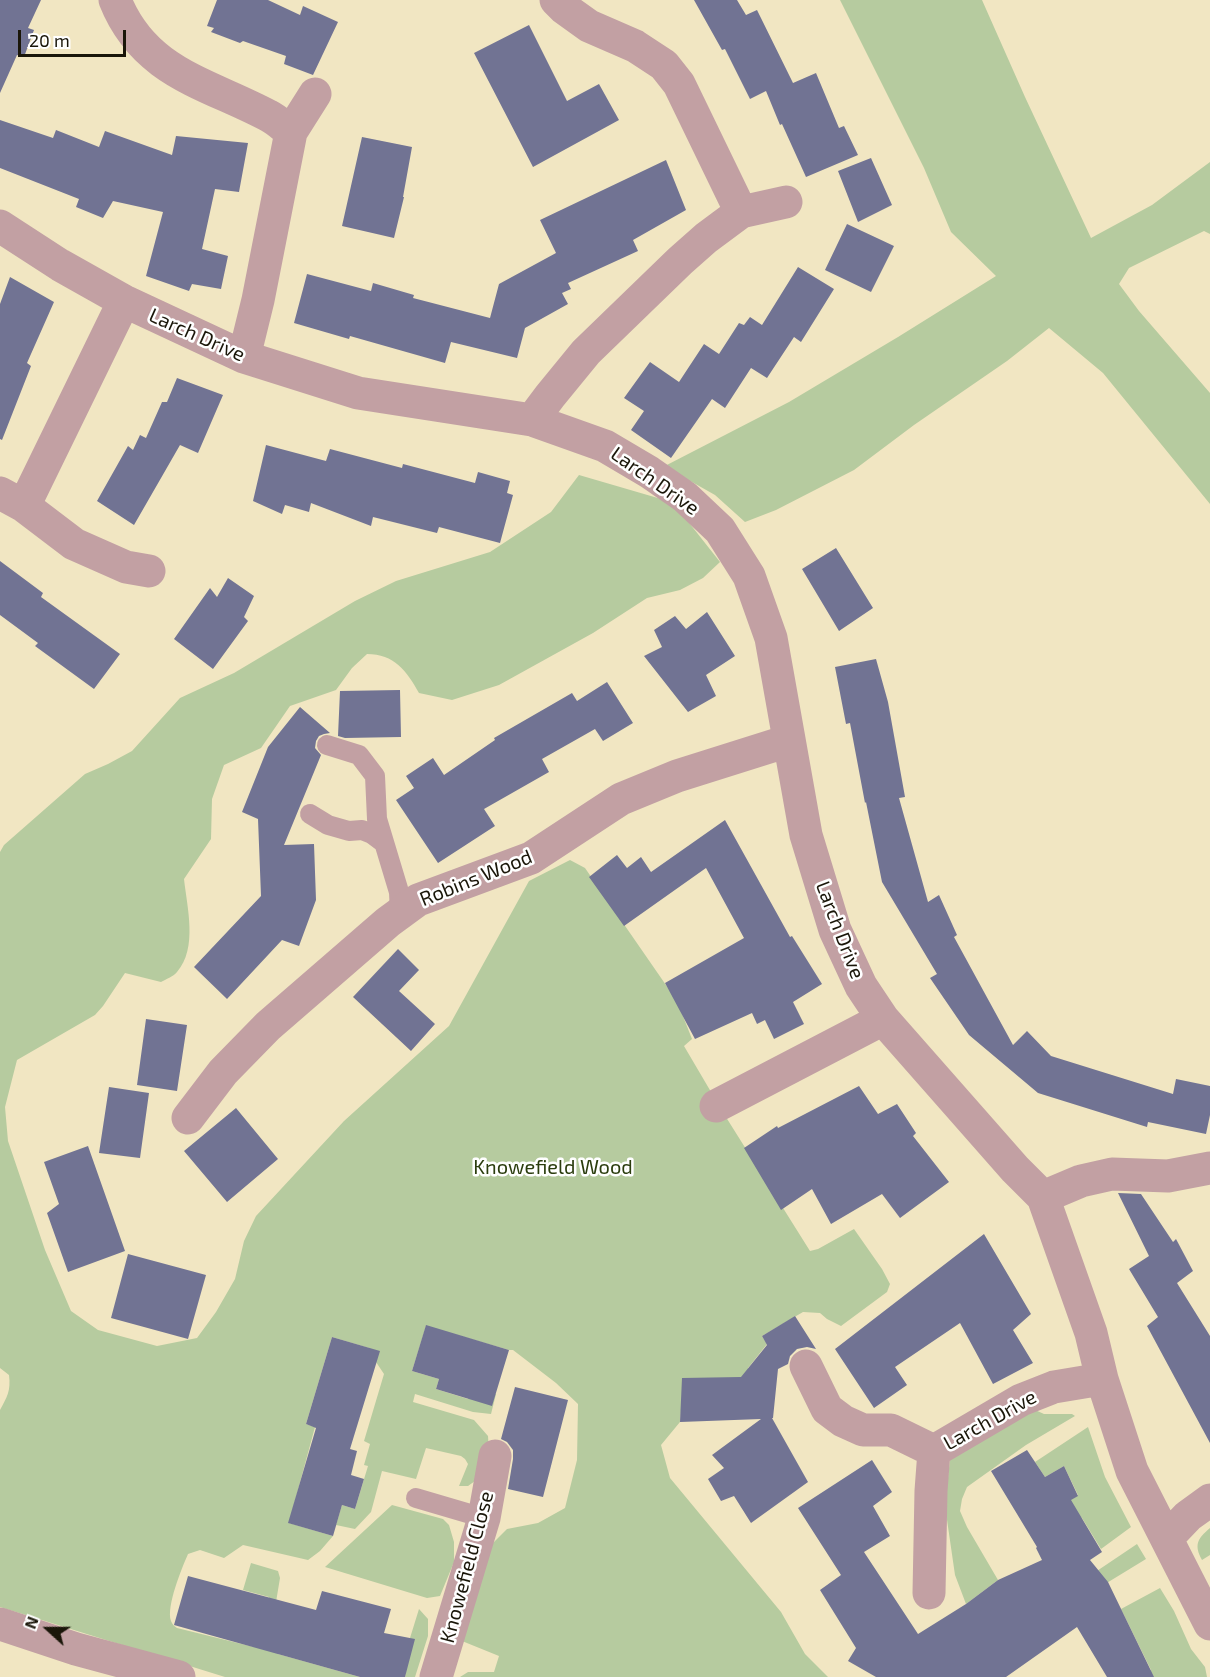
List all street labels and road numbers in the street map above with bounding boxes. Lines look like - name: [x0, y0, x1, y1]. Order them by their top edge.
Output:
- street label: Larch Drive: [145, 303, 249, 367]
- street label: Larch Drive: [606, 442, 704, 520]
- street label: Robins Wood: [416, 845, 536, 911]
- street label: Larch Drive: [810, 878, 870, 982]
- street label: Larch Drive: [939, 1385, 1041, 1455]
- street label: Knowefield Close: [435, 1488, 499, 1646]

